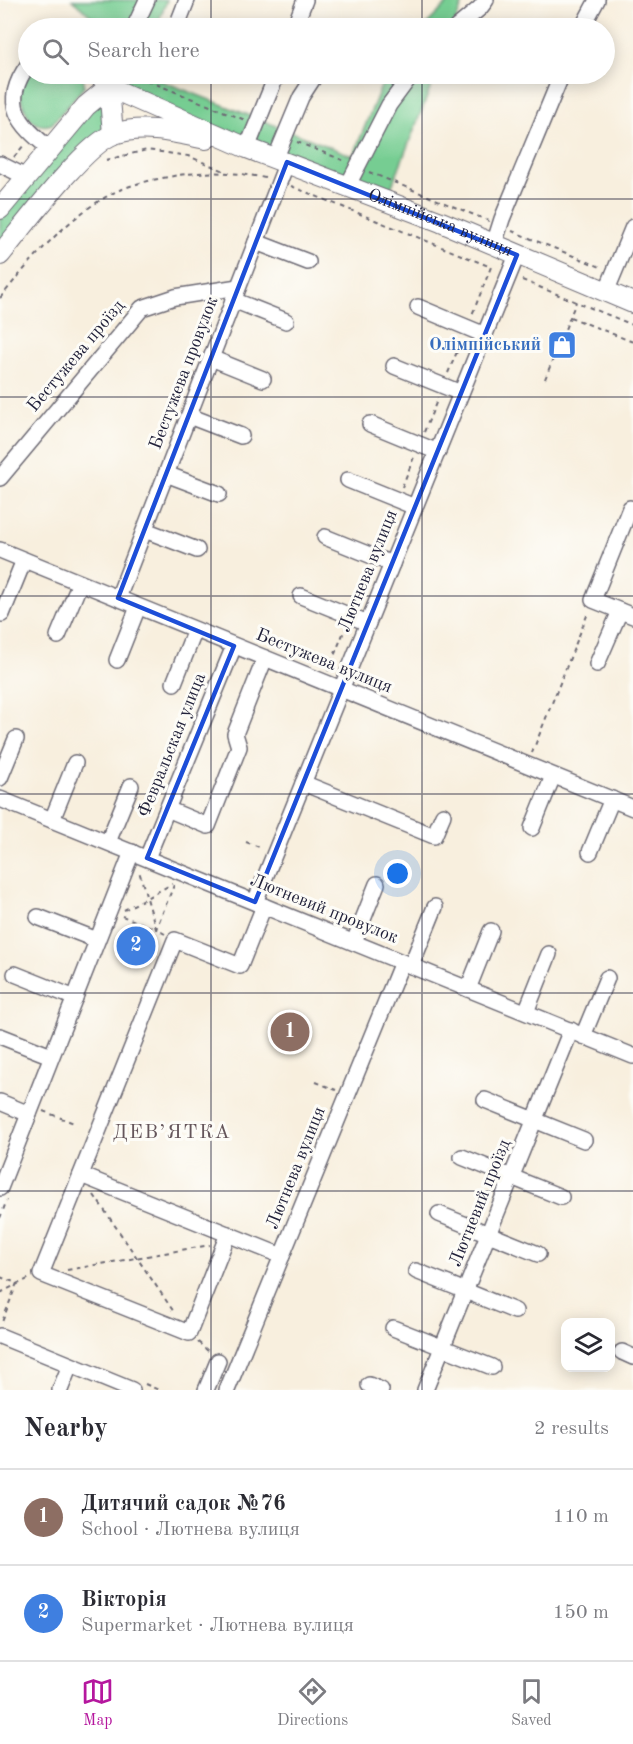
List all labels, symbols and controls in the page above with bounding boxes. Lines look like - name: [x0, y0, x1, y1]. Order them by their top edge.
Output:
- search box: [18, 18, 615, 84]
- icon: search: [39, 35, 72, 68]
- text: Search here: [87, 40, 200, 62]
- street label: Олімпійська вулиця: [365, 186, 515, 260]
- street label: Бестужева провулок: [146, 294, 222, 452]
- street label: Бестужева проїзд: [24, 296, 128, 415]
- shop icon: Олімпійський: [546, 329, 578, 361]
- place label: Олімпійський: [429, 336, 541, 354]
- street label: Лютнева вулиця: [335, 507, 401, 635]
- street label: Бестужева вулиця: [253, 625, 395, 697]
- street label: Февральская улица: [135, 670, 209, 820]
- your location: [383, 859, 412, 888]
- street label: Лютневий провулок: [247, 871, 401, 947]
- pin: 2: [116, 924, 156, 968]
- pin: 1: [270, 1010, 310, 1054]
- street label: Лютнева вулиця: [263, 1104, 329, 1232]
- district label: ДЕВ’ЯТКА: [113, 1123, 231, 1143]
- street label: Лютневий проїзд: [446, 1137, 514, 1269]
- map controls: [561, 1318, 615, 1372]
- button: layers: [561, 1318, 615, 1372]
- text: Nearby: [24, 1416, 108, 1442]
- text: 2 results: [534, 1419, 609, 1439]
- text: Дитячий садок №76: [81, 1493, 286, 1515]
- text: 1: [38, 1507, 49, 1527]
- text: 110 m: [553, 1507, 609, 1527]
- text: School · Лютнева вулиця: [81, 1520, 300, 1540]
- text: Вікторія: [81, 1589, 167, 1611]
- text: 2: [38, 1603, 49, 1623]
- text: 150 m: [553, 1603, 609, 1623]
- text: Supermarket · Лютнева вулиця: [81, 1616, 354, 1636]
- tab: Map: [81, 1675, 114, 1731]
- tab: Directions: [277, 1675, 348, 1731]
- tab: Saved: [511, 1675, 552, 1731]

